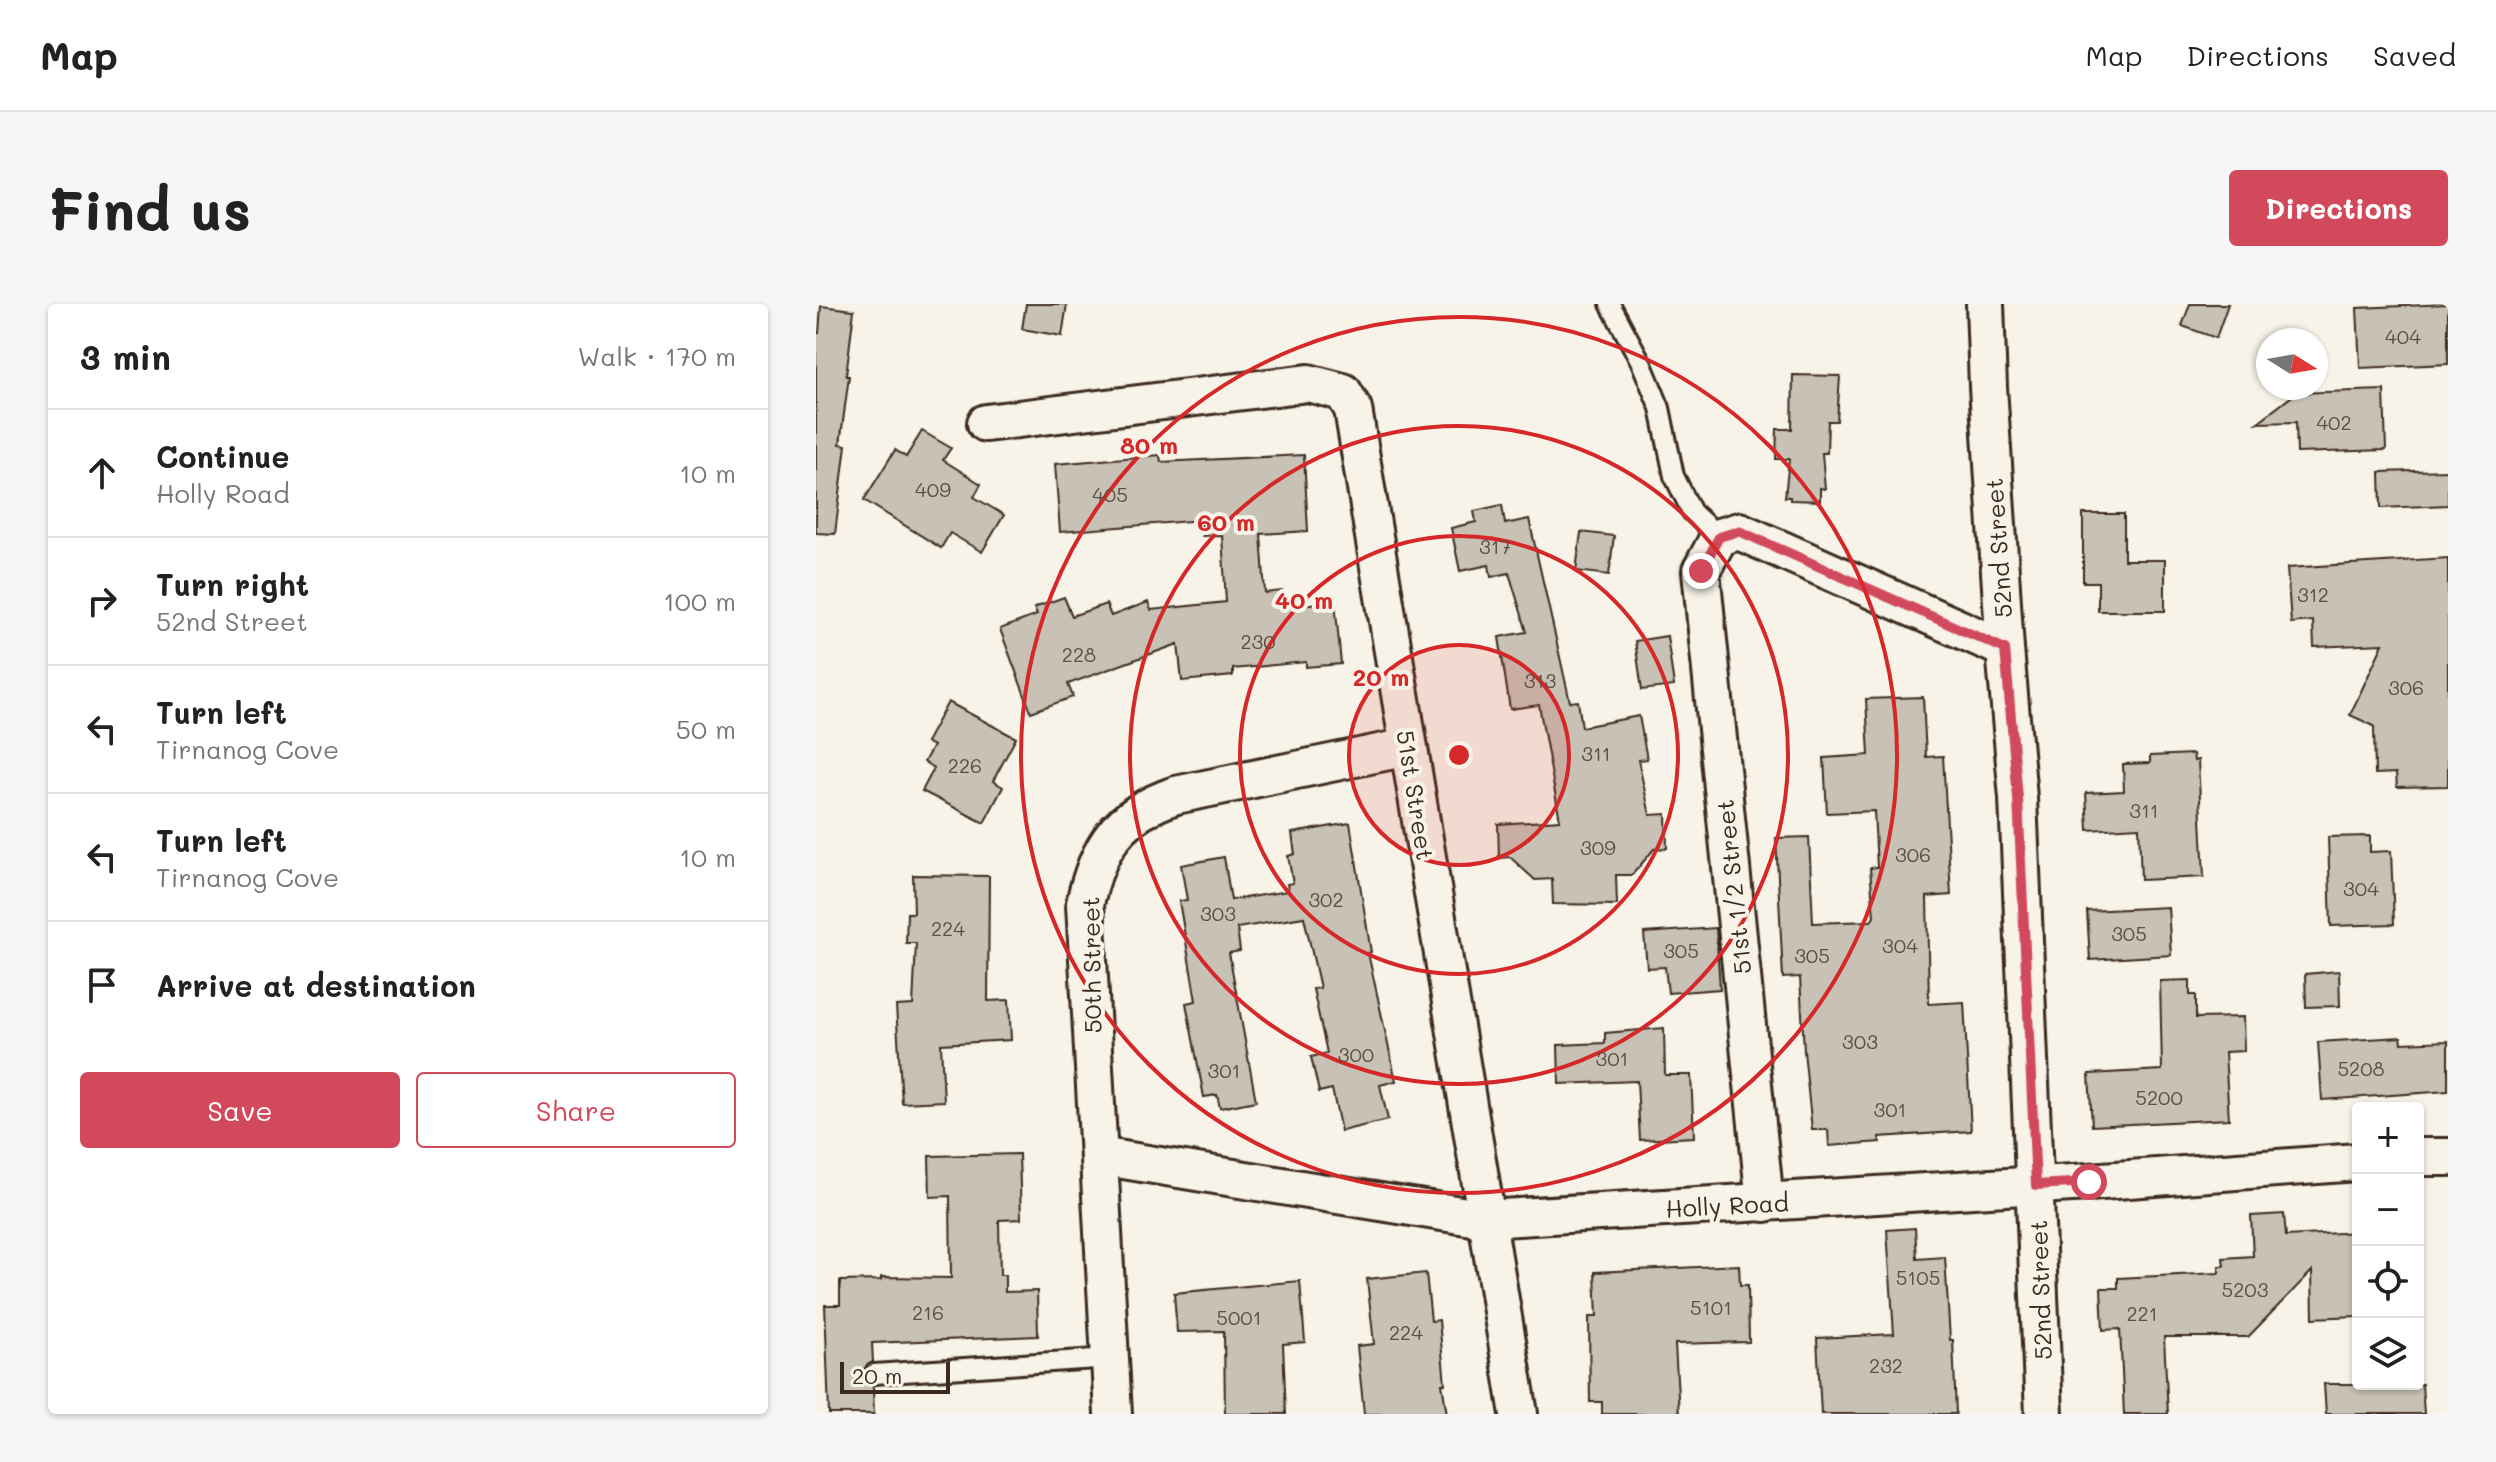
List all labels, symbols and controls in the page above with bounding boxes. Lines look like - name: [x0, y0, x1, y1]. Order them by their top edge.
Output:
- text: Map: [40, 30, 118, 80]
- text: Map: [2086, 37, 2143, 73]
- text: Directions: [2187, 37, 2329, 73]
- text: Saved: [2373, 37, 2456, 73]
- button: Directions: [2229, 170, 2448, 246]
- text: Find us: [48, 172, 251, 245]
- house number: 404: [2385, 323, 2421, 349]
- north arrow: [2256, 328, 2328, 400]
- text: 3 min: [80, 334, 171, 379]
- text: Walk · 170 m: [578, 339, 736, 373]
- house number: 402: [2316, 409, 2352, 435]
- text: 80 m: [1120, 429, 1178, 460]
- text: Continue: [156, 436, 289, 476]
- icon: ahead: [80, 451, 124, 495]
- text: 10 m: [679, 456, 736, 490]
- text: Holly Road: [156, 476, 290, 510]
- house number: 409: [915, 476, 951, 502]
- street label: 52nd Street: [1978, 477, 2018, 619]
- house number: 405: [1092, 481, 1128, 507]
- text: 60 m: [1197, 506, 1255, 537]
- house number: 317: [1479, 533, 1511, 559]
- route end: [1683, 553, 1719, 589]
- text: Turn right: [156, 564, 309, 604]
- icon: right: [80, 579, 124, 623]
- house number: 312: [2297, 581, 2329, 607]
- text: 100 m: [663, 584, 736, 618]
- text: 40 m: [1275, 584, 1333, 615]
- text: 52nd Street: [156, 604, 308, 638]
- house number: 230: [1240, 628, 1276, 654]
- house number: 228: [1062, 641, 1096, 667]
- text: 20 m: [1353, 661, 1409, 692]
- house number: 313: [1524, 667, 1556, 693]
- house number: 306: [2388, 674, 2424, 700]
- text: Turn left: [156, 692, 287, 732]
- icon: left: [80, 707, 124, 751]
- text: 50 m: [676, 712, 736, 746]
- street label: 51st Street: [1390, 728, 1442, 862]
- text: Tirnanog Cove: [156, 732, 339, 766]
- house number: 311: [1581, 740, 1611, 766]
- centre of rings: [1445, 741, 1473, 769]
- house number: 226: [948, 752, 982, 778]
- house number: 311: [2129, 797, 2159, 823]
- street label: 51st 1/2 Street: [1708, 798, 1758, 976]
- text: Turn left: [156, 820, 287, 860]
- house number: 309: [1580, 834, 1616, 860]
- icon: left: [80, 835, 124, 879]
- text: 10 m: [679, 840, 736, 874]
- house number: 306: [1895, 841, 1931, 867]
- text: Tirnanog Cove: [156, 860, 339, 894]
- house number: 304: [2343, 875, 2379, 901]
- house number: 302: [1308, 886, 1344, 912]
- street label: 50th Street: [1074, 896, 1108, 1034]
- house number: 303: [1200, 900, 1236, 926]
- house number: 224: [931, 915, 965, 941]
- house number: 305: [2111, 920, 2147, 946]
- house number: 304: [1882, 932, 1918, 958]
- house number: 305: [1663, 937, 1699, 963]
- house number: 305: [1794, 942, 1830, 968]
- icon: arrive: [80, 963, 124, 1007]
- text: Arrive at destination: [156, 965, 476, 1005]
- house number: 303: [1842, 1028, 1878, 1054]
- house number: 300: [1338, 1041, 1374, 1067]
- house number: 301: [1596, 1045, 1629, 1071]
- house number: 5208: [2337, 1055, 2385, 1081]
- house number: 301: [1208, 1057, 1241, 1083]
- button: Save: [80, 1072, 400, 1148]
- button: Share: [416, 1072, 736, 1148]
- house number: 5200: [2135, 1084, 2183, 1110]
- house number: 301: [1874, 1096, 1907, 1122]
- map controls: [2352, 1102, 2424, 1390]
- button: +: [2352, 1102, 2424, 1174]
- route start: [2071, 1164, 2107, 1200]
- button: −: [2352, 1174, 2424, 1246]
- street label: Holly Road: [1665, 1186, 1789, 1224]
- street label: 52nd Street: [2022, 1220, 2058, 1360]
- button: locate: [2352, 1246, 2424, 1318]
- house number: 5105: [1896, 1264, 1940, 1290]
- house number: 5203: [2222, 1276, 2268, 1302]
- house number: 5101: [1690, 1294, 1732, 1320]
- house number: 216: [912, 1299, 944, 1325]
- house number: 221: [2126, 1300, 2158, 1326]
- house number: 5001: [1216, 1304, 1262, 1330]
- button: layers: [2352, 1318, 2424, 1390]
- house number: 224: [1389, 1319, 1423, 1345]
- house number: 232: [1869, 1352, 1903, 1378]
- scale bar: [840, 1358, 950, 1394]
- text: 20 m: [852, 1361, 902, 1390]

